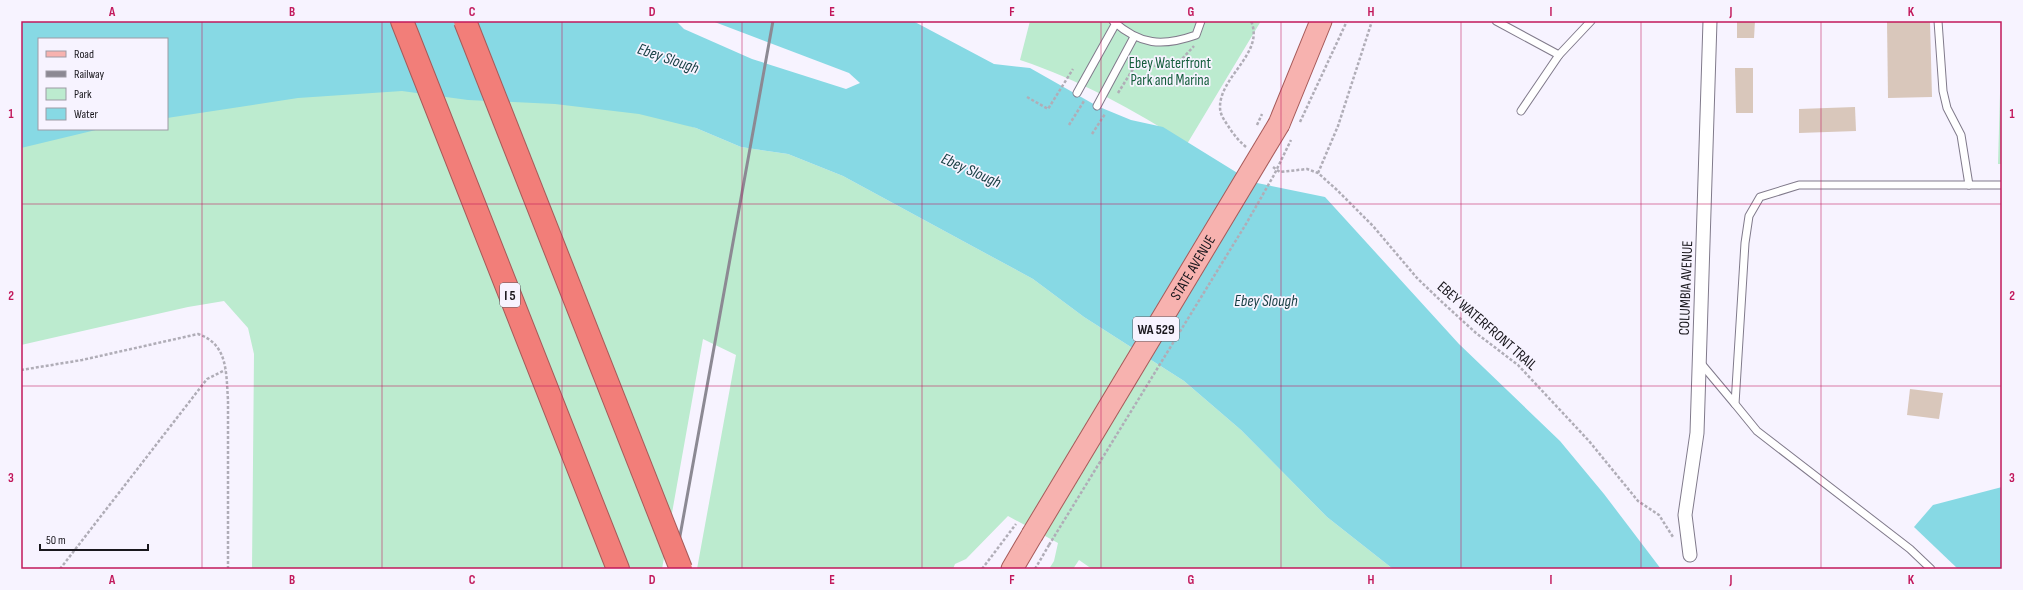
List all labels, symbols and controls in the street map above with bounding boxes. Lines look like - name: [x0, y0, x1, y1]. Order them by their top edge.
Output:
- text: A: [108, 4, 116, 20]
- text: B: [289, 4, 295, 20]
- text: C: [469, 4, 476, 20]
- text: D: [649, 4, 656, 20]
- text: E: [829, 4, 835, 20]
- text: F: [1009, 4, 1015, 20]
- text: G: [1188, 4, 1195, 20]
- text: H: [1368, 4, 1375, 20]
- text: I: [1550, 4, 1553, 20]
- text: J: [1729, 4, 1733, 20]
- text: K: [1908, 4, 1915, 20]
- legend: [38, 38, 168, 130]
- water label: Ebey Slough: [635, 40, 701, 78]
- text: Road: [74, 47, 94, 62]
- park label: Ebey Waterfront Park and Marina: [1129, 54, 1212, 90]
- text: Railway: [74, 67, 105, 82]
- text: Park: [74, 87, 92, 102]
- text: 1: [8, 106, 14, 122]
- text: 1: [2009, 106, 2015, 122]
- text: Water: [74, 107, 98, 122]
- water label: Ebey Slough: [938, 149, 1004, 193]
- street label: STATE AVENUE: [1166, 232, 1220, 304]
- street label: COLUMBIA AVENUE: [1675, 240, 1697, 336]
- street label: EBEY WATERFRONT TRAIL: [1433, 277, 1541, 375]
- road number: I 5: [500, 283, 520, 307]
- text: 2: [8, 288, 14, 304]
- text: 2: [2009, 288, 2015, 304]
- water label: Ebey Slough: [1234, 292, 1298, 311]
- road number: WA 529: [1133, 317, 1179, 341]
- text: 3: [8, 470, 14, 486]
- text: 3: [2009, 470, 2015, 486]
- scale bar: [40, 526, 148, 552]
- text: 50 m: [46, 533, 66, 548]
- text: A: [108, 572, 116, 588]
- text: B: [289, 572, 295, 588]
- text: C: [469, 572, 476, 588]
- text: D: [649, 572, 656, 588]
- text: E: [829, 572, 835, 588]
- text: F: [1009, 572, 1015, 588]
- text: G: [1188, 572, 1195, 588]
- text: H: [1368, 572, 1375, 588]
- text: I: [1550, 572, 1553, 588]
- text: J: [1729, 572, 1733, 588]
- text: K: [1908, 572, 1915, 588]

